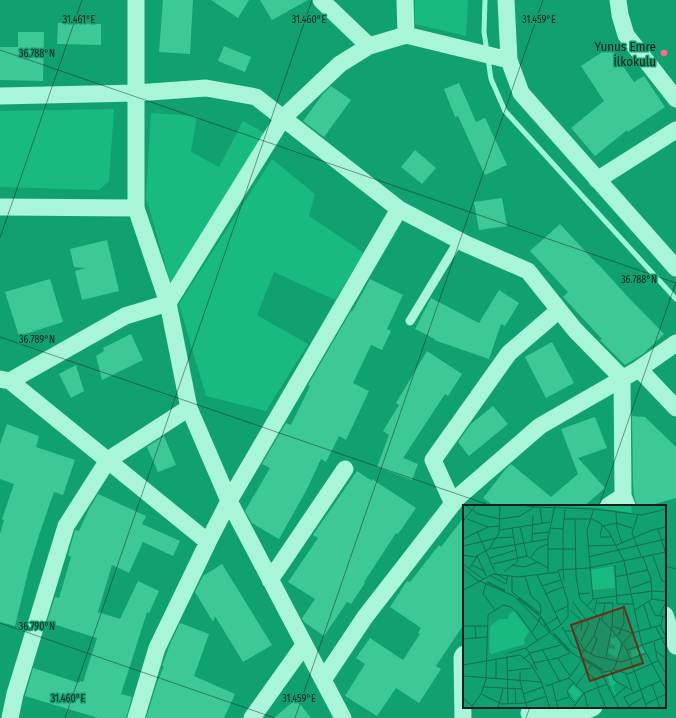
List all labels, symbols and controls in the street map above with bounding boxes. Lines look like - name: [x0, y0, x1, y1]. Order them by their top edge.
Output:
- text: 31.461°E: [63, 14, 96, 26]
- text: 31.460°E: [292, 14, 326, 26]
- text: 31.459°E: [522, 14, 556, 26]
- place label: Yunus Emre İlkokulu: [595, 39, 656, 69]
- text: 36.788°N: [19, 48, 55, 60]
- marker: Yunus Emre İlkokulu: [659, 48, 669, 58]
- text: 36.788°N: [621, 274, 657, 286]
- text: 36.789°N: [19, 334, 55, 346]
- inset map: [463, 505, 666, 708]
- text: 36.790°N: [19, 621, 55, 633]
- text: 31.460°E: [51, 693, 85, 705]
- text: 31.459°E: [282, 693, 316, 705]

